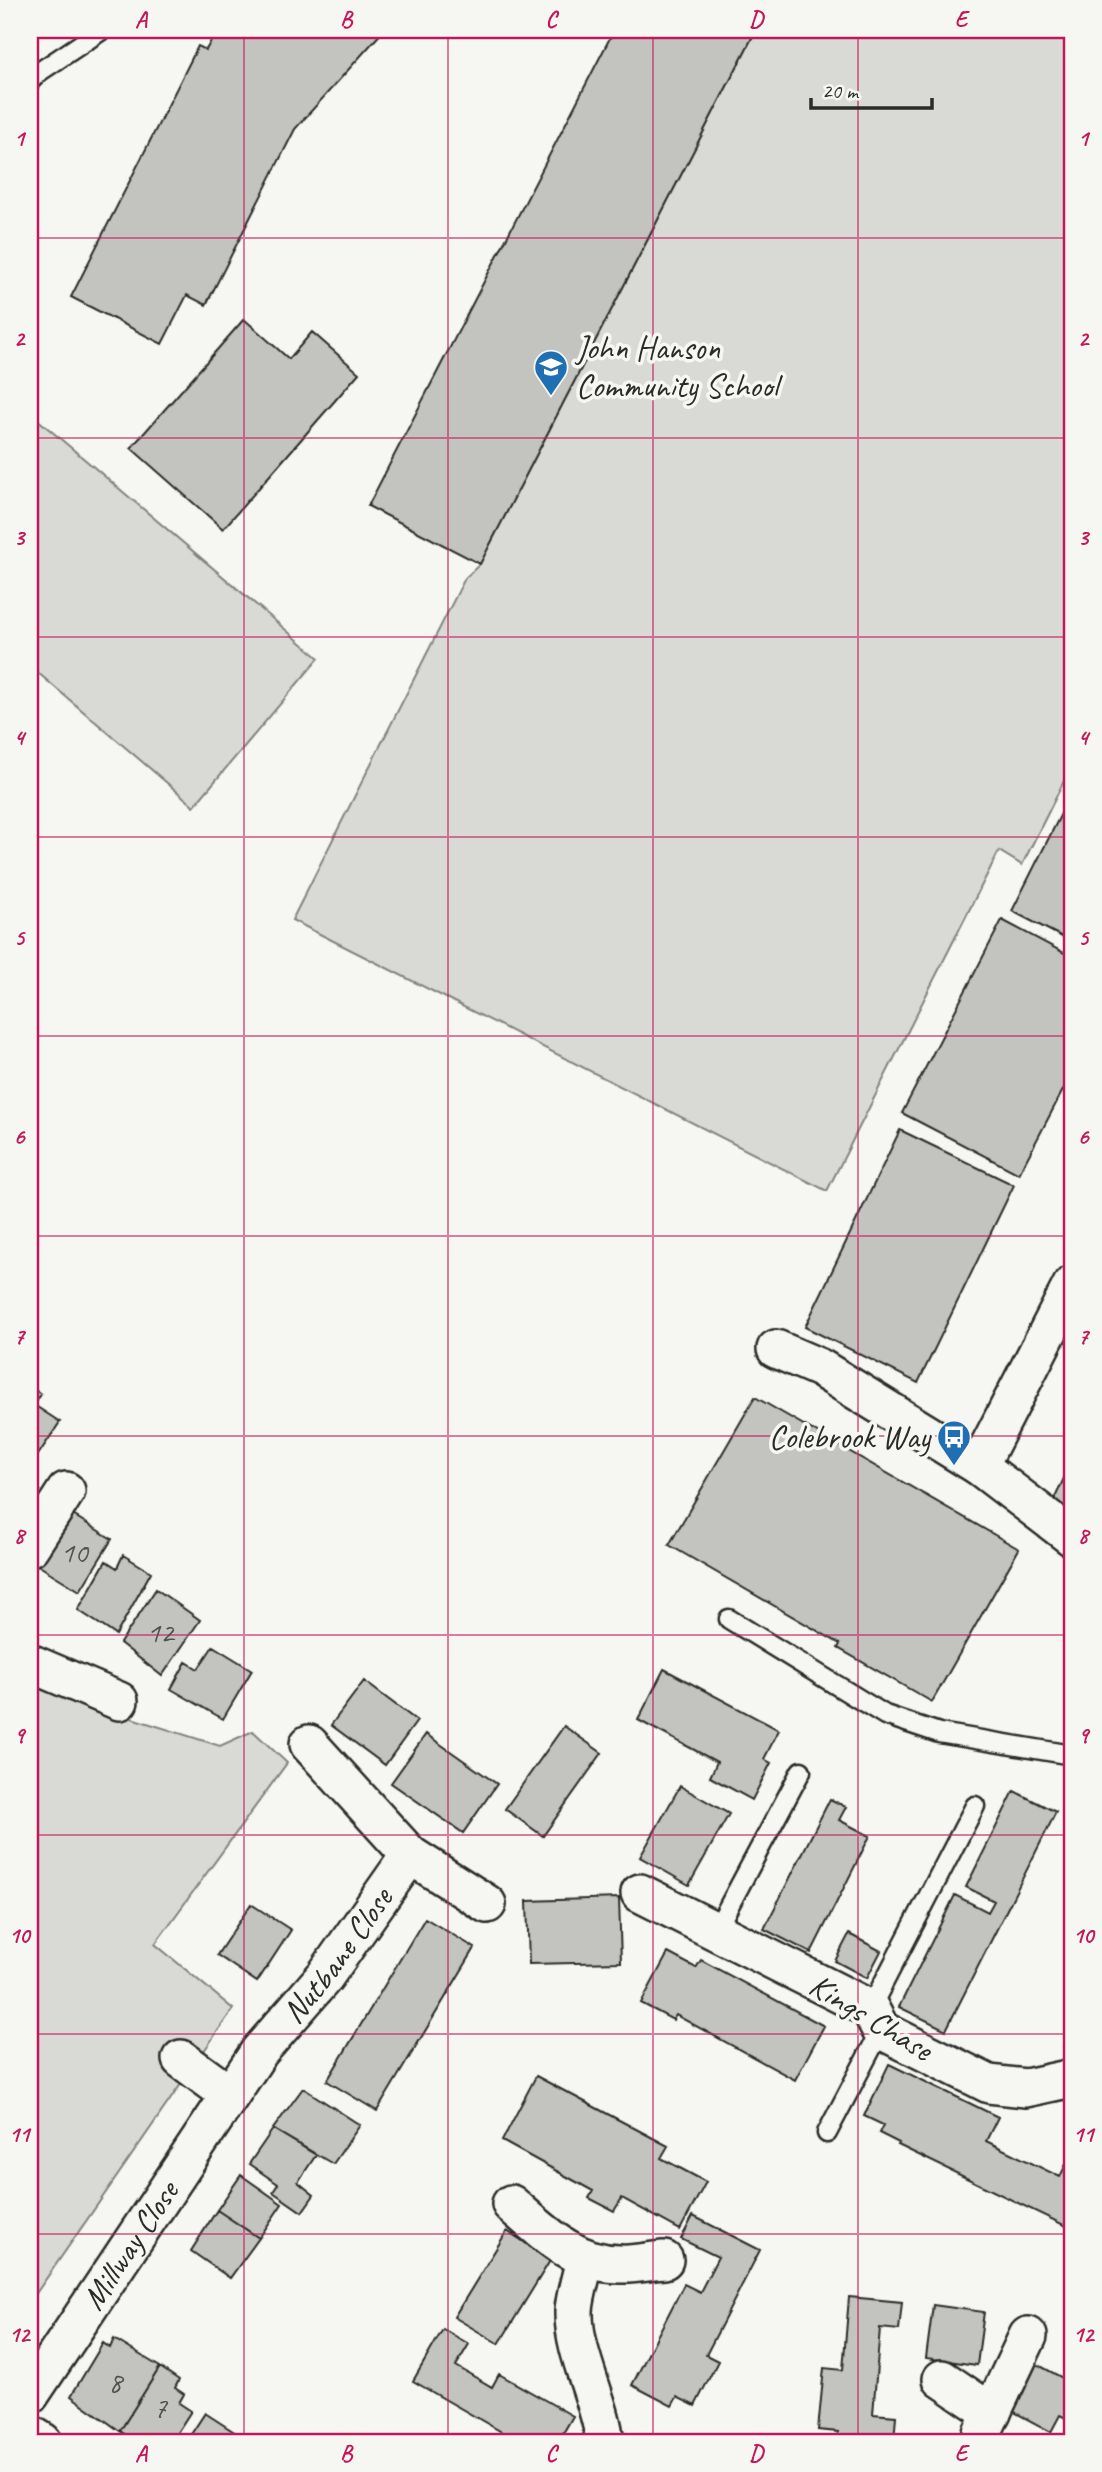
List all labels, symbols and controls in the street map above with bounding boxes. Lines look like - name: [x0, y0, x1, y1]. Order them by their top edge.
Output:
- text: A: [135, 5, 149, 34]
- text: B: [340, 5, 354, 34]
- text: C: [546, 5, 560, 34]
- text: D: [749, 5, 765, 34]
- text: E: [955, 5, 971, 34]
- scale bar: [811, 66, 932, 110]
- text: 20 m: [822, 78, 860, 104]
- text: 1: [14, 124, 27, 153]
- text: 1: [1078, 124, 1091, 153]
- text: 2: [14, 324, 27, 353]
- text: 2: [1078, 324, 1091, 353]
- place label: John Hanson Community School: [574, 327, 783, 407]
- school or university icon: John Hanson Community School: [532, 348, 570, 397]
- text: 3: [14, 523, 27, 552]
- text: 3: [1078, 523, 1091, 552]
- text: 4: [14, 723, 27, 752]
- text: 4: [1078, 723, 1091, 752]
- text: 5: [14, 923, 26, 952]
- text: 5: [1078, 923, 1090, 952]
- text: 6: [14, 1122, 27, 1151]
- text: 6: [1078, 1122, 1091, 1151]
- text: 7: [14, 1322, 27, 1351]
- text: 7: [1078, 1322, 1091, 1351]
- place label: Colebrook Way: [769, 1416, 933, 1458]
- bus stop icon: Colebrook Way: [935, 1418, 973, 1467]
- text: 8: [14, 1521, 27, 1550]
- text: 8: [1078, 1521, 1091, 1550]
- house number: 10: [61, 1533, 90, 1571]
- house number: 12: [147, 1613, 176, 1651]
- text: 9: [14, 1721, 27, 1750]
- text: 9: [1078, 1721, 1091, 1750]
- street label: Nutbane Close: [273, 1877, 403, 2032]
- text: 10: [9, 1921, 32, 1950]
- text: 10: [1073, 1921, 1096, 1950]
- street label: Kings Chase: [802, 1964, 942, 2071]
- text: 11: [9, 2120, 32, 2149]
- text: 11: [1073, 2120, 1096, 2149]
- street label: Millway Close: [72, 2171, 189, 2318]
- text: 12: [9, 2320, 32, 2349]
- text: 12: [1073, 2320, 1096, 2349]
- house number: 8: [108, 2363, 124, 2401]
- house number: 7: [153, 2388, 168, 2426]
- text: A: [135, 2439, 149, 2468]
- text: B: [340, 2439, 354, 2468]
- text: C: [546, 2439, 560, 2468]
- text: D: [749, 2439, 765, 2468]
- text: E: [955, 2439, 971, 2468]

